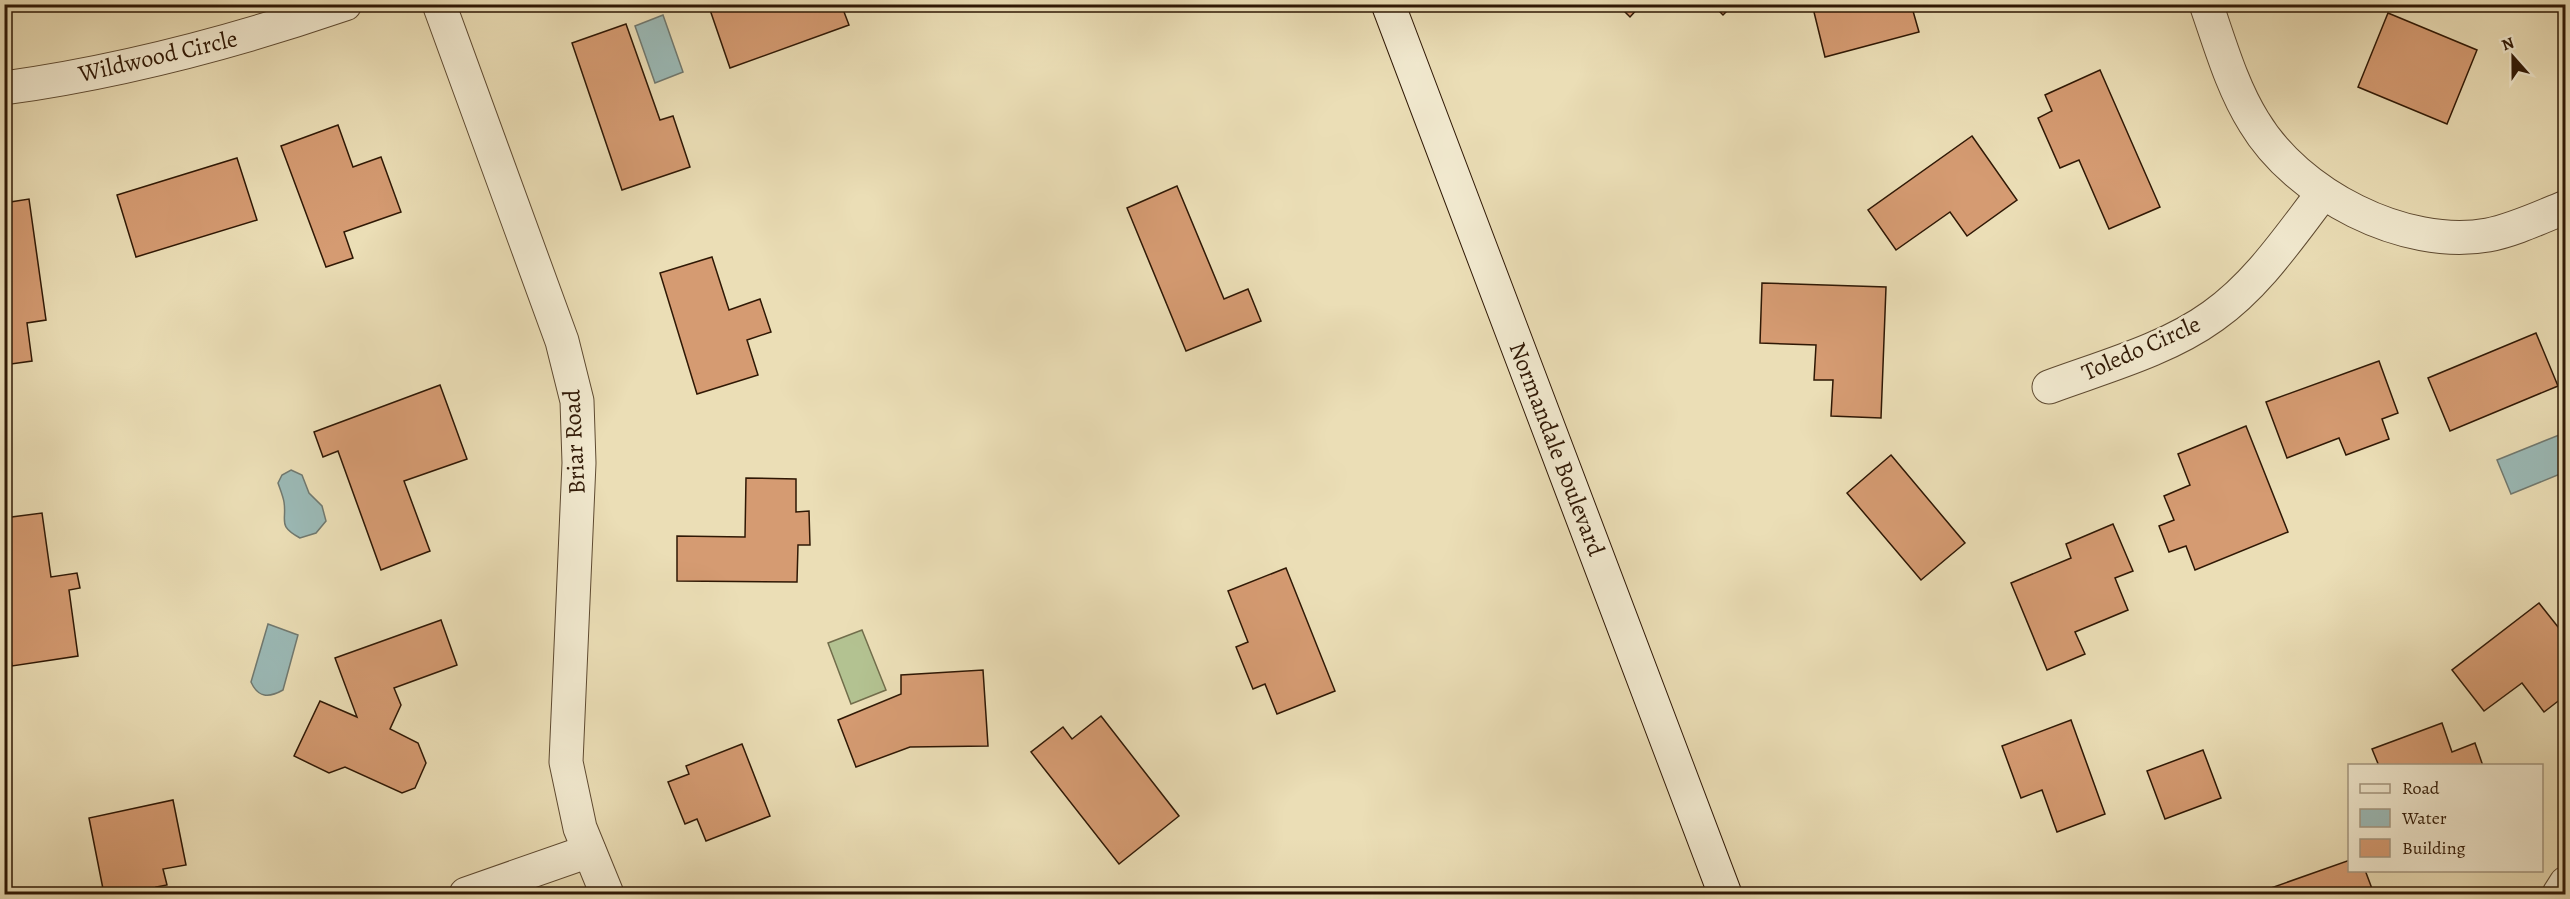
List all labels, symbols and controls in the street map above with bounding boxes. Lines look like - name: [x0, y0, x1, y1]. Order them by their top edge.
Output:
- street label: Wildwood Circle: [74, 22, 241, 90]
- north arrow: [2483, 27, 2543, 87]
- text: N: [2499, 31, 2518, 56]
- street label: Toledo Circle: [2077, 308, 2205, 388]
- street label: Normandale Boulevard: [1501, 337, 1613, 561]
- street label: Briar Road: [555, 389, 593, 495]
- legend: [2348, 764, 2543, 872]
- text: Road: [2402, 776, 2440, 800]
- text: Water: [2401, 806, 2447, 830]
- text: Building: [2402, 836, 2466, 860]

